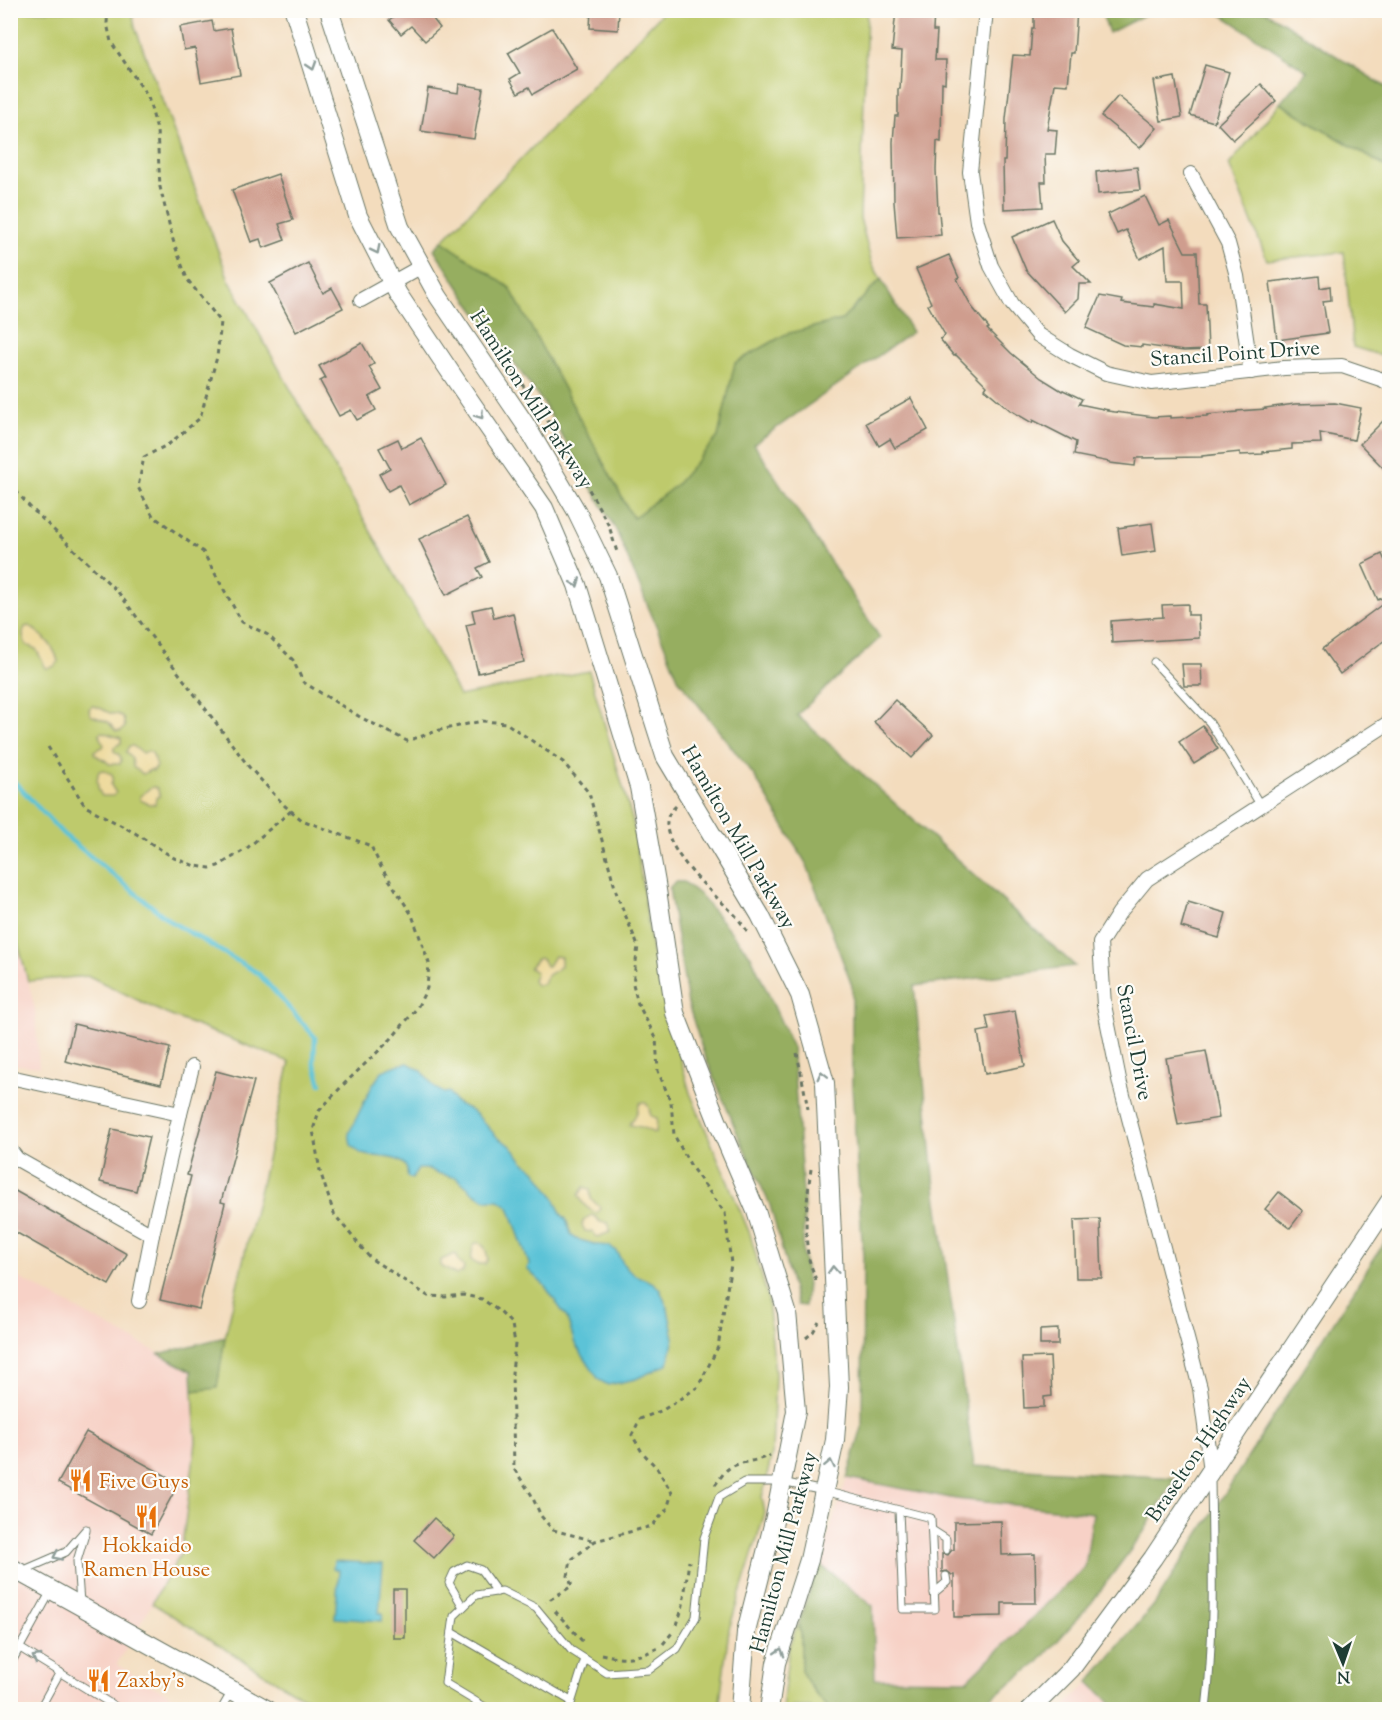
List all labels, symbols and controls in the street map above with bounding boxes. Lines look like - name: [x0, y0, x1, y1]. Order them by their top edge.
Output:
- one-way arrow: [305, 60, 317, 71]
- one-way arrow: [369, 243, 380, 254]
- street label: Hamilton Mill Parkway: [461, 305, 600, 496]
- street label: Stancil Point Drive: [1149, 334, 1321, 376]
- one-way arrow: [473, 408, 484, 419]
- one-way arrow: [568, 577, 581, 588]
- street label: Hamilton Mill Parkway: [672, 741, 802, 936]
- street label: Stancil Drive: [1107, 982, 1159, 1103]
- one-way arrow: [817, 1070, 830, 1080]
- one-way arrow: [827, 1265, 840, 1274]
- street label: Braselton Highway: [1140, 1371, 1260, 1529]
- street label: Hamilton Mill Parkway: [744, 1448, 826, 1657]
- one-way arrow: [823, 1459, 836, 1469]
- restaurant icon: Five Guys: [68, 1468, 94, 1494]
- place label: Five Guys: [99, 1468, 189, 1498]
- restaurant icon: Hokkaido Ramen House: [134, 1504, 160, 1530]
- place label: Hokkaido Ramen House: [84, 1532, 210, 1586]
- one-way arrow: [52, 1548, 63, 1560]
- north arrow: [1313, 1633, 1373, 1693]
- one-way arrow: [772, 1647, 785, 1658]
- one-way arrow: [32, 1653, 42, 1665]
- text: N: [1336, 1664, 1350, 1687]
- restaurant icon: Zaxby's: [86, 1667, 112, 1693]
- place label: Zaxby's: [117, 1667, 184, 1697]

